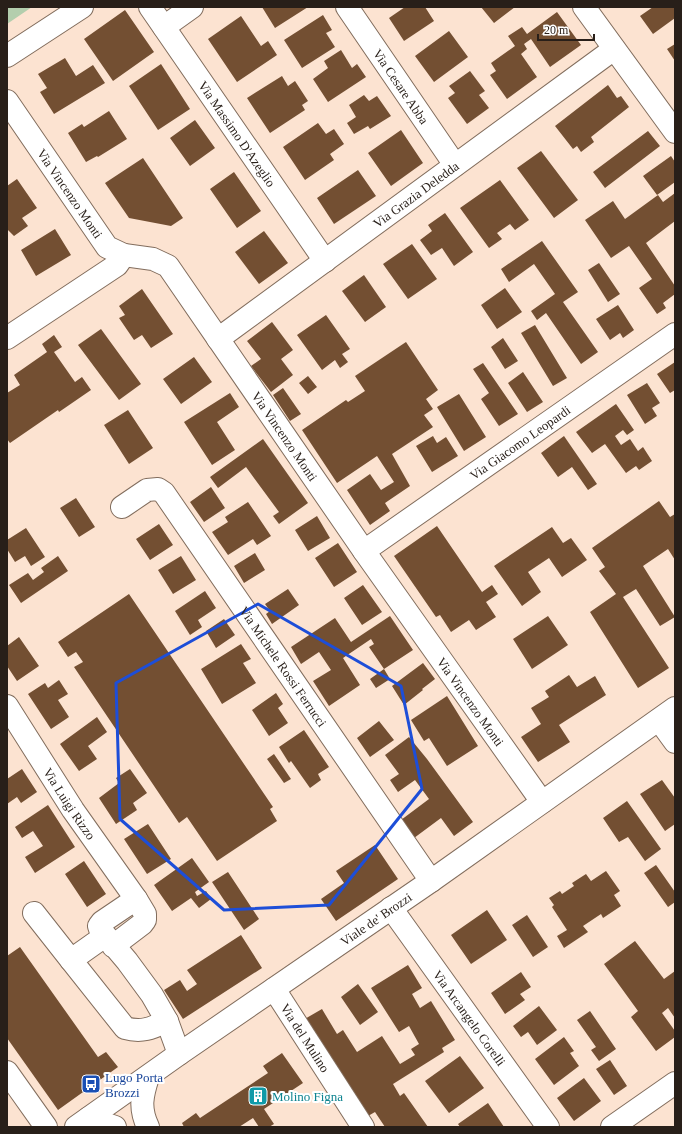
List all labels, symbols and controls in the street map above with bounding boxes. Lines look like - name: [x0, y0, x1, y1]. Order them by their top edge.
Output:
- scale bar: [538, 16, 594, 42]
- text: 20 m: [544, 23, 569, 37]
- street label: Via Cesare Abba: [370, 46, 432, 127]
- street label: Via Massimo D'Azeglio: [195, 78, 279, 190]
- street label: Via Vincenzo Monti: [34, 146, 106, 242]
- street label: Via Grazia Deledda: [370, 158, 462, 231]
- street label: Via Vincenzo Monti: [249, 389, 321, 484]
- street label: Via Giacomo Leopardi: [467, 402, 574, 483]
- street label: Via Michele Rossi Ferrucci: [236, 604, 330, 730]
- street label: Via Vincenzo Monti: [434, 655, 507, 749]
- street label: Via Luigi Rizzo: [40, 765, 99, 843]
- street label: Viale de' Brozzi: [338, 889, 415, 949]
- street label: Via Arcangelo Corelli: [430, 967, 509, 1069]
- street label: Via del Mulino: [277, 1001, 333, 1075]
- place label: Lugo Porta Brozzi: [105, 1070, 163, 1100]
- bus stop icon: Lugo Porta Brozzi: [80, 1073, 102, 1095]
- building icon: Molino Figna: [247, 1085, 269, 1107]
- place label: Molino Figna: [272, 1089, 343, 1104]

